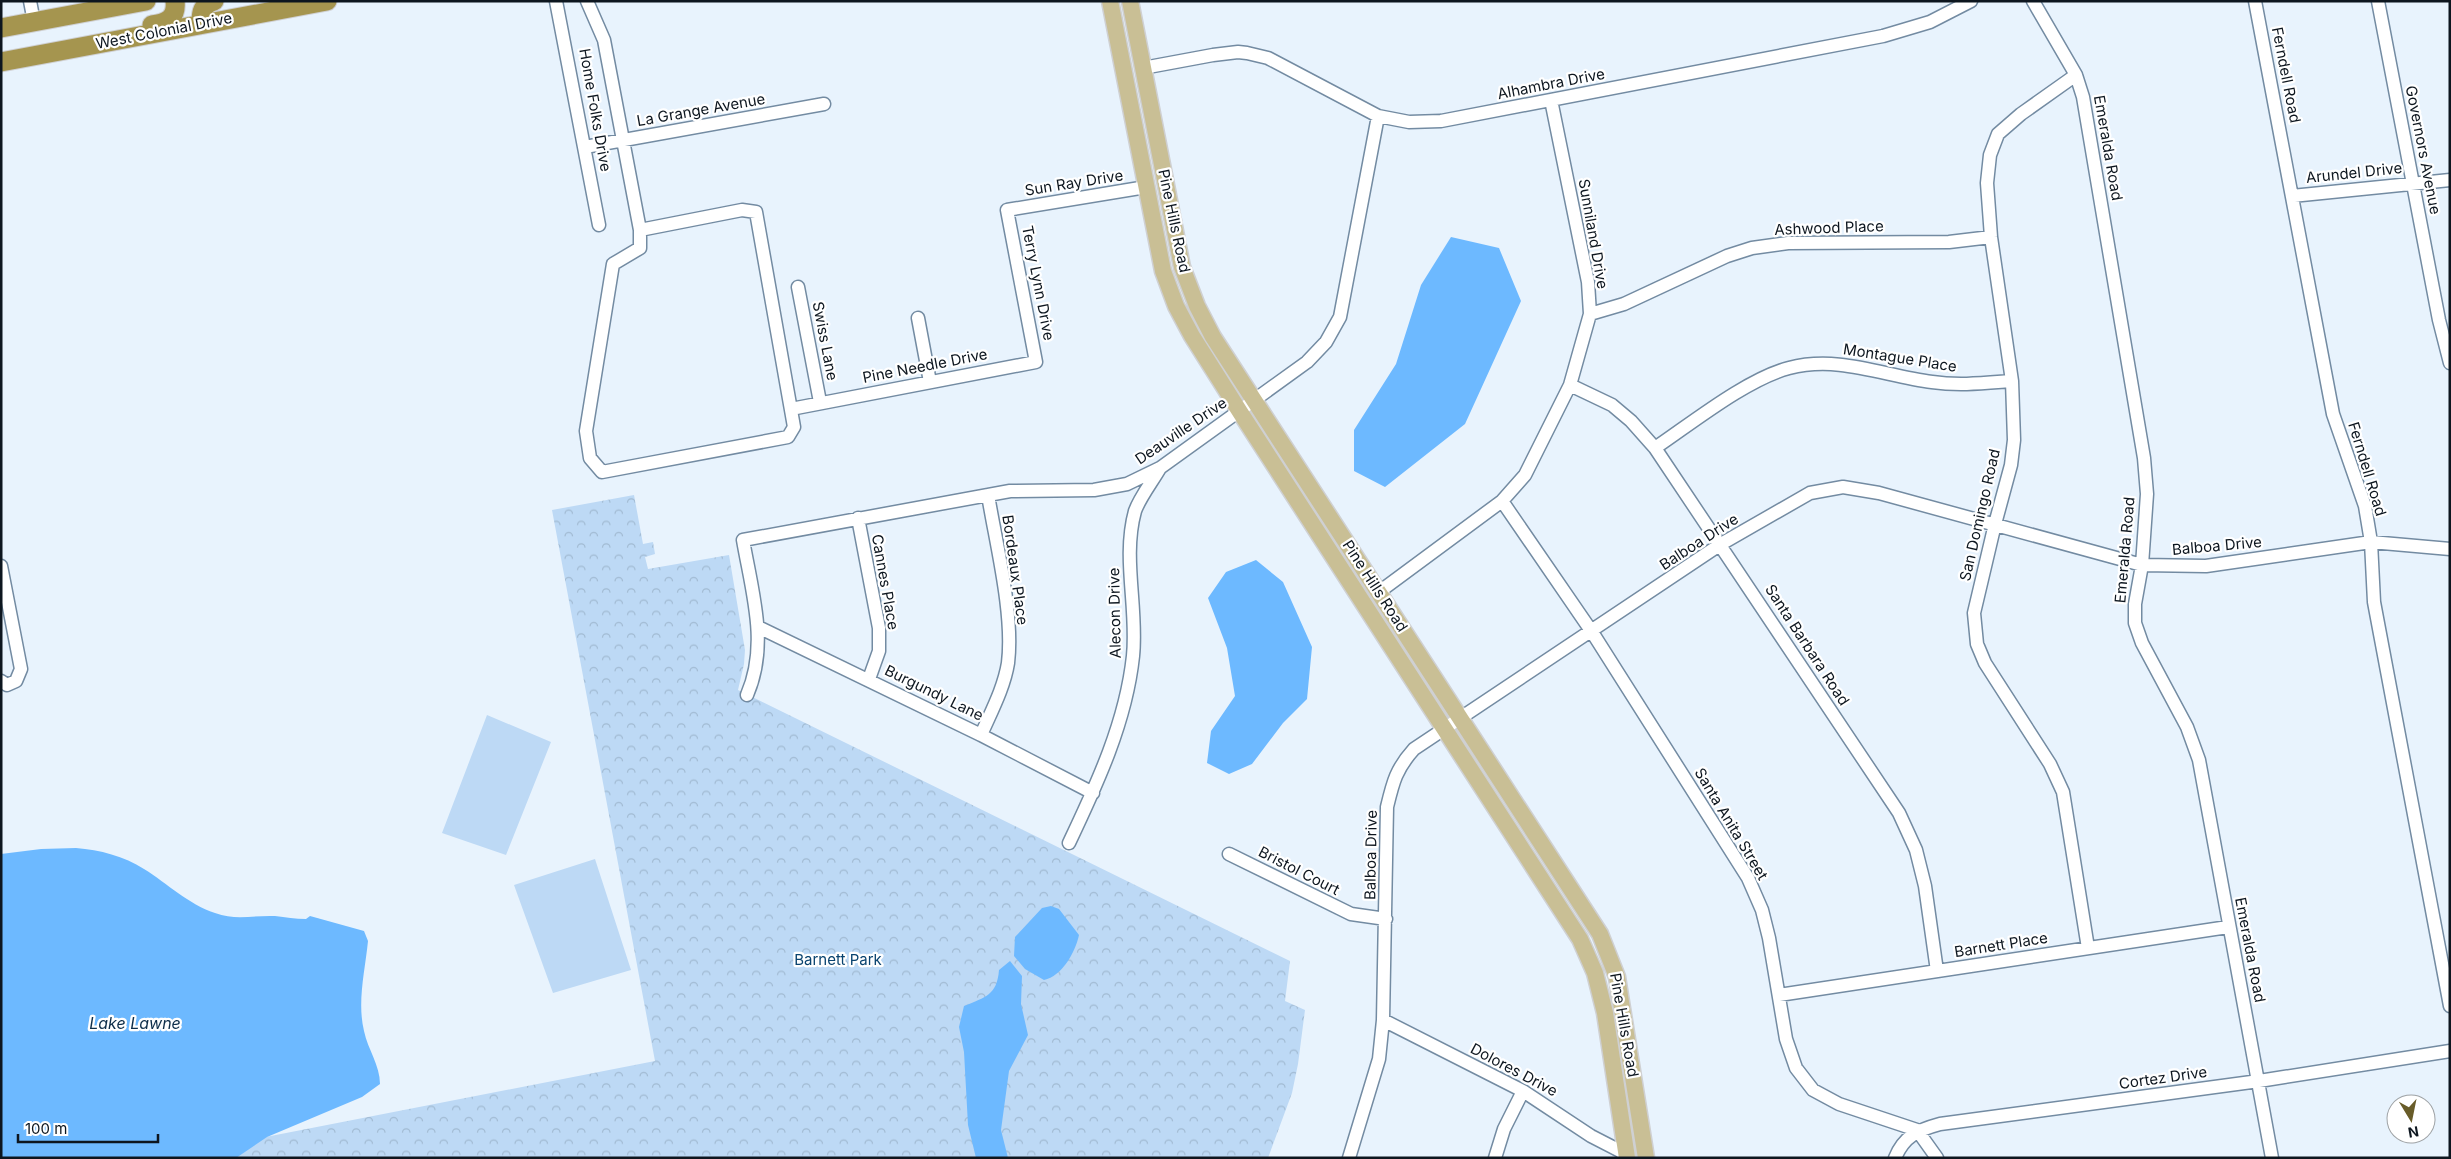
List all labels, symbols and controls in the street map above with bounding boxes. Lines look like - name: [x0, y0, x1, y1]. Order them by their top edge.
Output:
- street label: West Colonial Drive: [94, 8, 234, 53]
- street label: Ferndell Road: [2268, 25, 2305, 125]
- street label: Home Folks Drive: [575, 47, 616, 173]
- street label: Alhambra Drive: [1496, 64, 1606, 103]
- street label: Governors Avenue: [2402, 84, 2445, 216]
- street label: La Grange Avenue: [635, 89, 767, 130]
- street label: Emeralda Road: [2090, 94, 2127, 202]
- street label: Arundel Drive: [2305, 158, 2403, 187]
- street label: Sun Ray Drive: [1023, 165, 1124, 200]
- street label: Pine Hills Road: [1154, 167, 1195, 274]
- street label: Sunniland Drive: [1574, 177, 1613, 290]
- street label: Ashwood Place: [1774, 216, 1884, 239]
- street label: Terry Lynn Drive: [1018, 224, 1059, 342]
- street label: Swiss Lane: [809, 300, 842, 382]
- street label: Montague Place: [1842, 339, 1958, 376]
- street label: Pine Needle Drive: [861, 344, 989, 387]
- street label: Deauville Drive: [1131, 393, 1230, 468]
- street label: Ferndell Road: [2344, 420, 2391, 518]
- street label: San Domingo Road: [1955, 447, 2004, 583]
- street label: Emeralda Road: [2110, 496, 2139, 604]
- street label: Balboa Drive: [1656, 509, 1742, 574]
- street label: Bordeaux Place: [998, 514, 1033, 626]
- street label: Balboa Drive: [2171, 532, 2263, 559]
- street label: Cannes Place: [868, 533, 903, 631]
- street label: Pine Hills Road: [1339, 536, 1412, 635]
- street label: Alecon Drive: [1104, 568, 1125, 658]
- street label: Santa Barbara Road: [1761, 580, 1854, 709]
- street label: Burgundy Lane: [882, 660, 987, 725]
- street label: Santa Anita Street: [1690, 764, 1772, 883]
- street label: Balboa Drive: [1360, 810, 1381, 900]
- street label: Bristol Court: [1256, 842, 1343, 899]
- street label: Emeralda Road: [2231, 896, 2270, 1004]
- street label: Barnett Place: [1953, 928, 2049, 961]
- park label: Barnett Park: [794, 950, 883, 969]
- street label: Pine Hills Road: [1606, 971, 1643, 1078]
- water label: Lake Lawne: [89, 1013, 181, 1033]
- street label: Dolores Drive: [1467, 1039, 1561, 1100]
- street label: Cortez Drive: [2118, 1062, 2208, 1093]
- north arrow: [2386, 1094, 2436, 1144]
- scale bar: [18, 1112, 158, 1144]
- text: 100 m: [25, 1119, 67, 1138]
- text: N: [2407, 1123, 2420, 1142]

